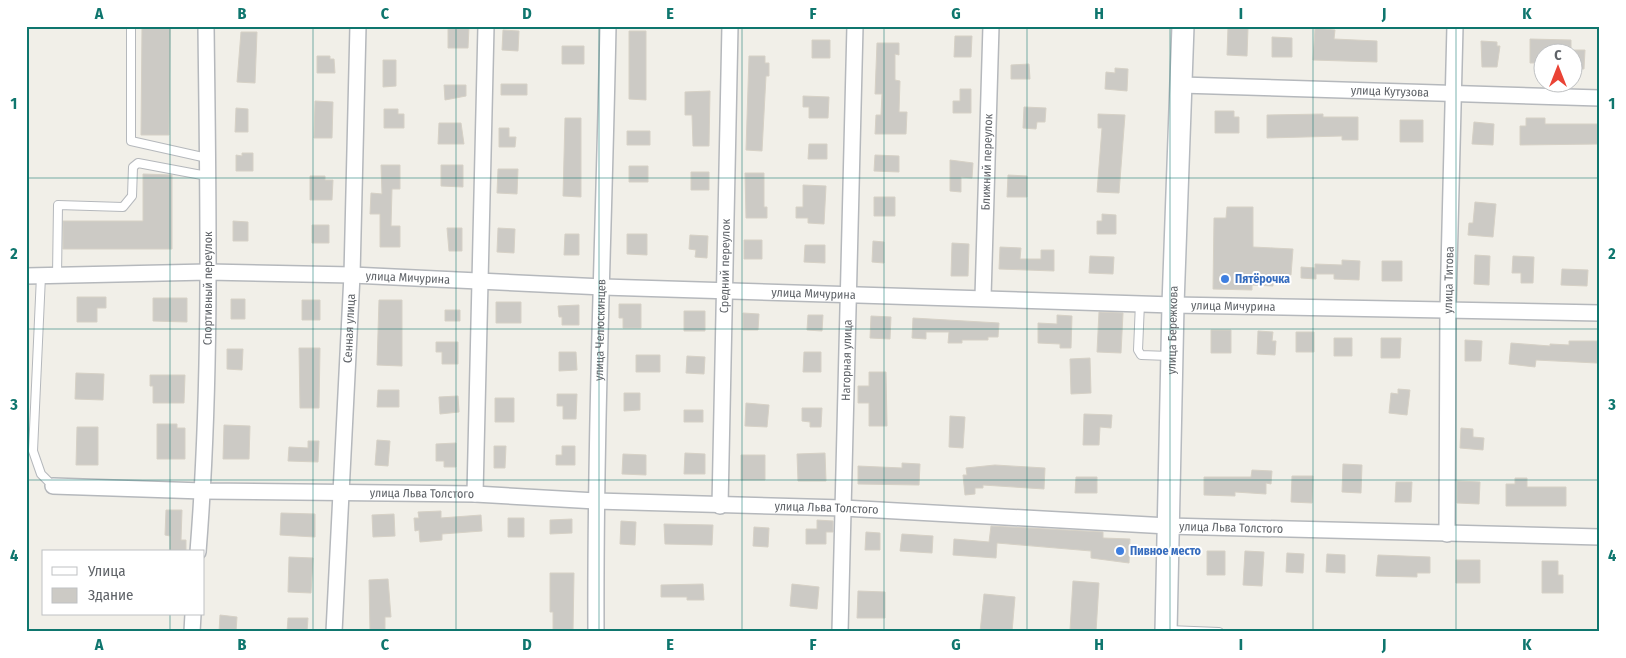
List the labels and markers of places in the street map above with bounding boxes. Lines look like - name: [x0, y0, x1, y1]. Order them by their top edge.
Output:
- place label: Пятёрочка: [1235, 272, 1290, 286]
- marker: Пятёрочка: [1219, 273, 1231, 285]
- place label: Пивное место: [1130, 544, 1202, 558]
- marker: Пивное место: [1114, 545, 1126, 557]

